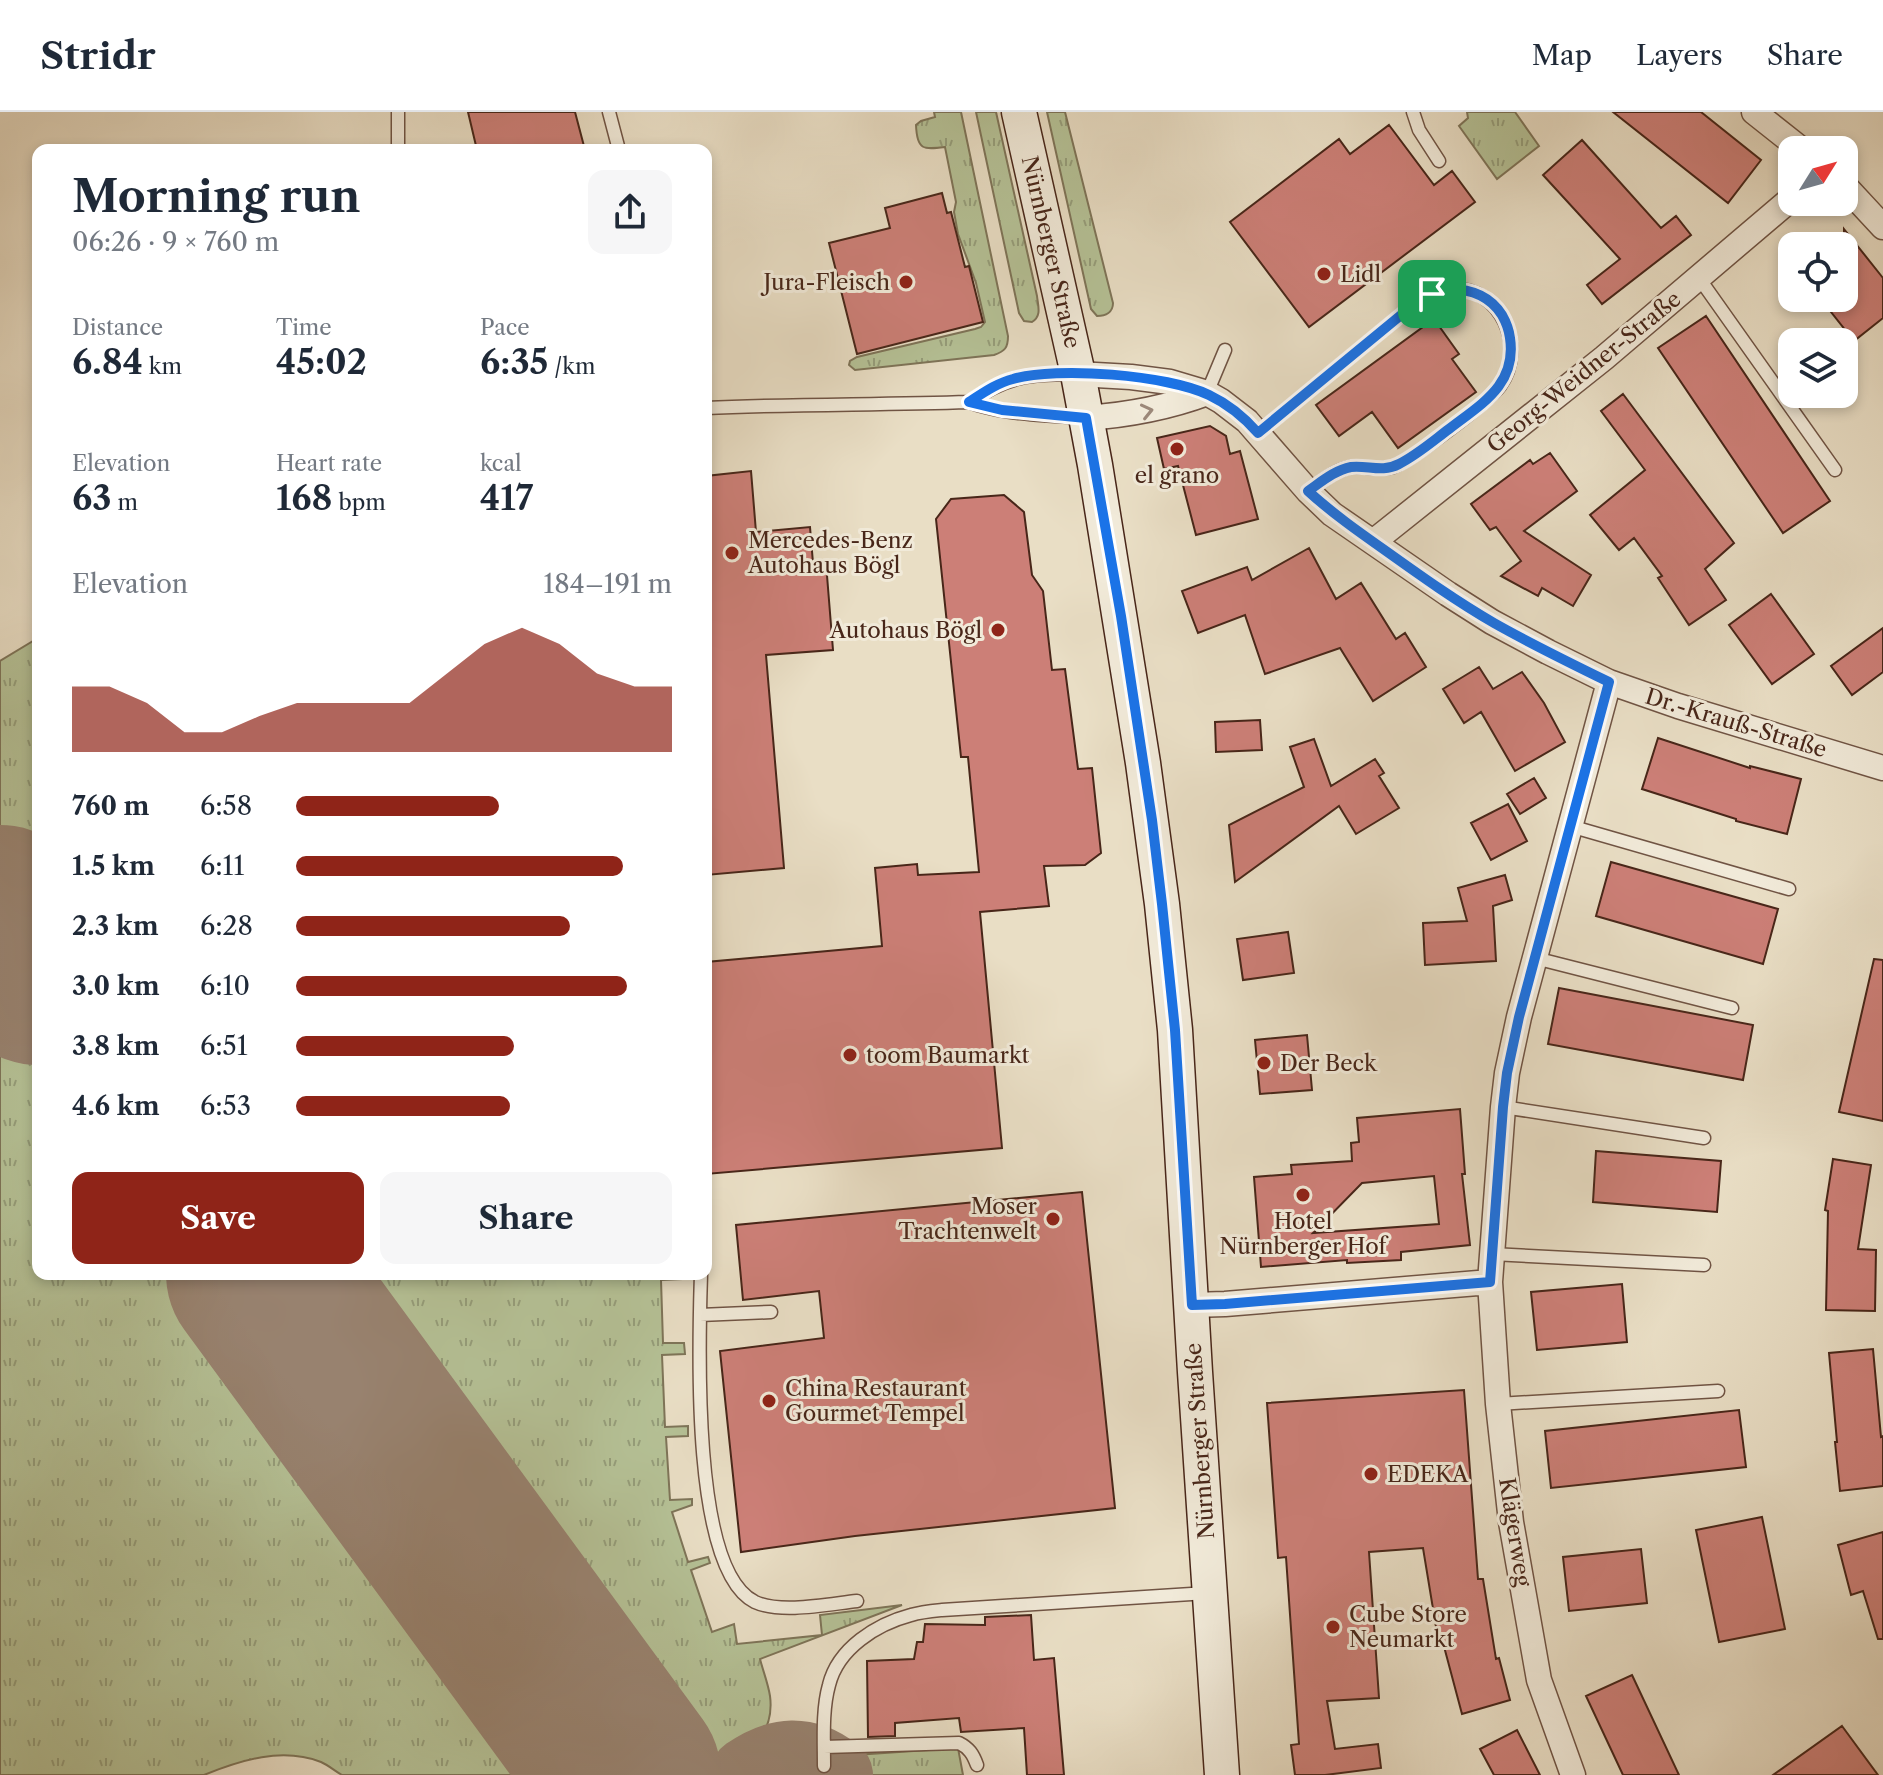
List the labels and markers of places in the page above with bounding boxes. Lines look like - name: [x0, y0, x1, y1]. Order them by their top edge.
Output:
- pin: [1398, 260, 1466, 328]
- place label: Lidl: [1340, 261, 1382, 288]
- marker: Lidl: [1315, 265, 1333, 283]
- place label: Jura-Fleisch: [761, 269, 890, 296]
- marker: Jura-Fleisch: [897, 273, 915, 291]
- marker: el grano: [1168, 440, 1186, 458]
- place label: el grano: [1135, 462, 1219, 489]
- place label: Mercedes-Benz Autohaus Bögl: [747, 527, 913, 579]
- marker: Mercedes-Benz Autohaus Bögl: [723, 544, 741, 562]
- place label: Autohaus Bögl: [829, 617, 982, 644]
- marker: Autohaus Bögl: [989, 621, 1007, 639]
- place label: toom Baumarkt: [866, 1042, 1030, 1069]
- marker: toom Baumarkt: [841, 1046, 859, 1064]
- place label: Der Beck: [1280, 1050, 1378, 1077]
- marker: Der Beck: [1255, 1054, 1273, 1072]
- marker: Hotel Nürnberger Hof: [1294, 1186, 1312, 1204]
- place label: Moser Trachtenwelt: [898, 1193, 1037, 1245]
- place label: Hotel Nürnberger Hof: [1220, 1208, 1390, 1260]
- marker: Moser Trachtenwelt: [1044, 1210, 1062, 1228]
- place label: China Restaurant Gourmet Tempel: [785, 1375, 967, 1427]
- marker: China Restaurant Gourmet Tempel: [760, 1392, 778, 1410]
- place label: EDEKA: [1387, 1461, 1469, 1488]
- marker: EDEKA: [1362, 1465, 1380, 1483]
- place label: Cube Store Neumarkt: [1349, 1601, 1467, 1653]
- marker: Cube Store Neumarkt: [1324, 1618, 1342, 1636]

